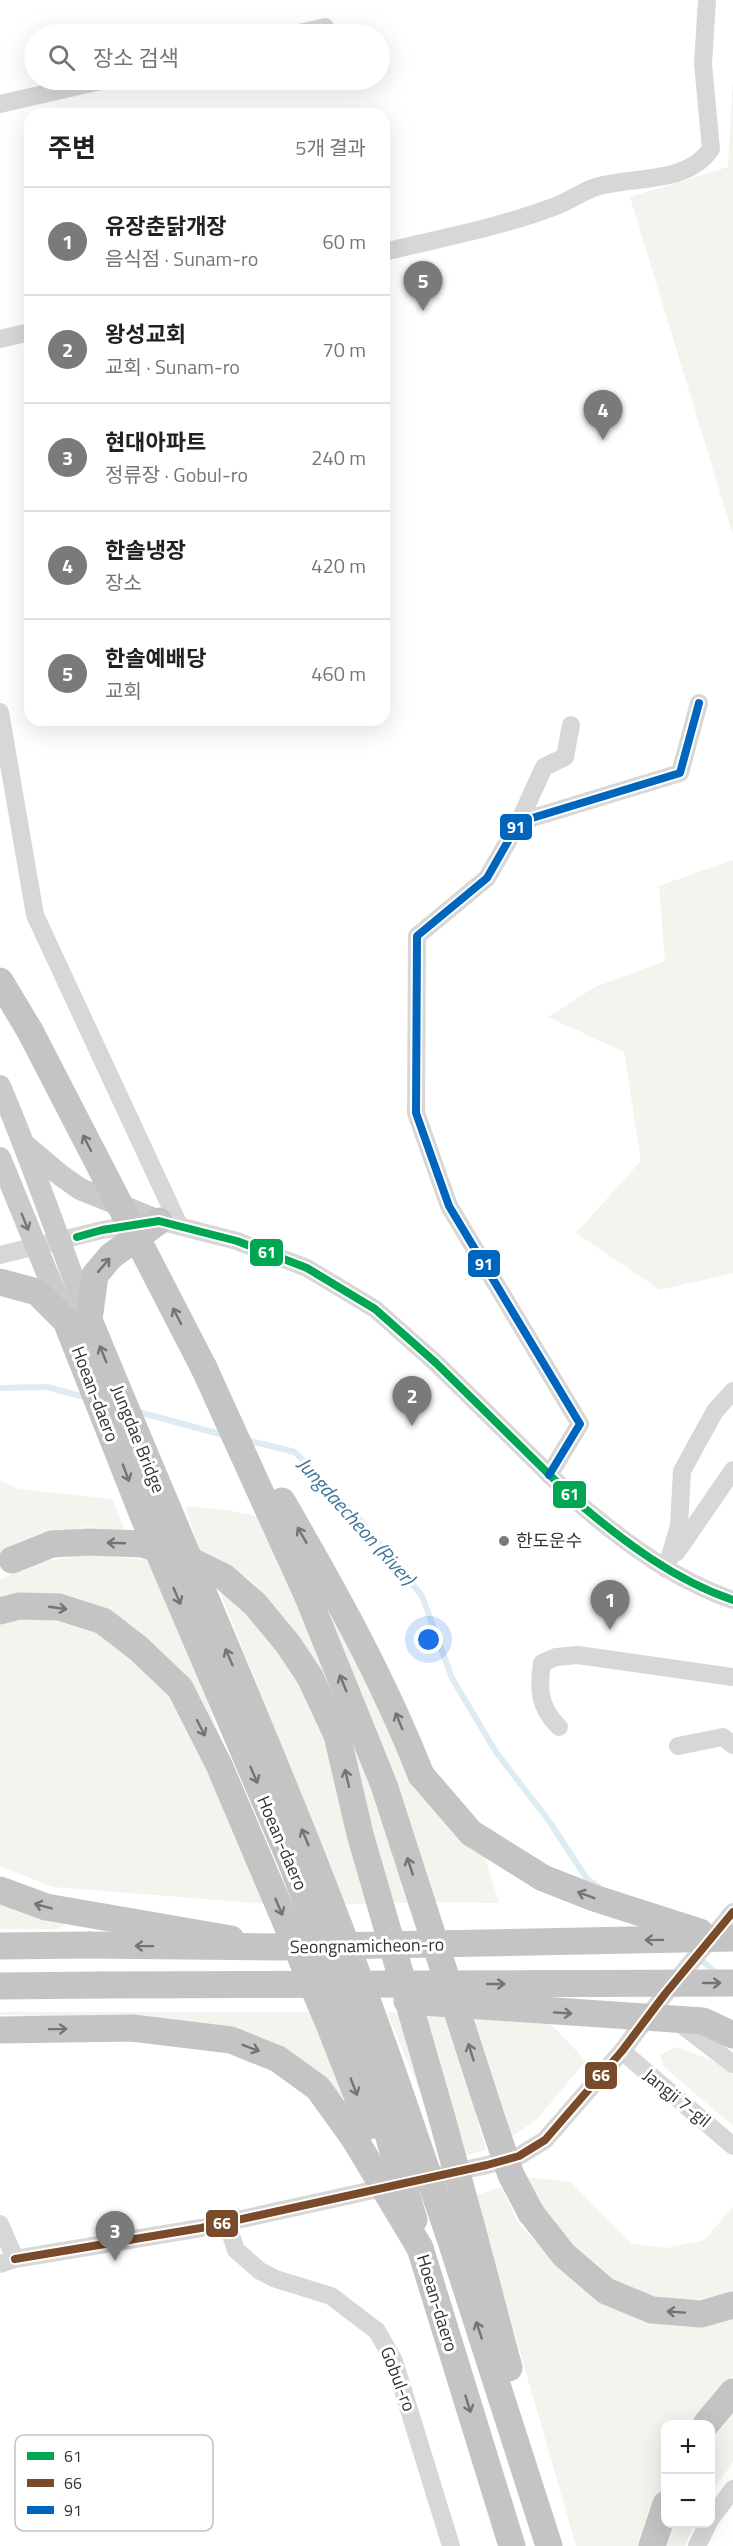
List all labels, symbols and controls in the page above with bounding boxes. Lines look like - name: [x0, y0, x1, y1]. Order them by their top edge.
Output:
- search box: [24, 24, 390, 90]
- icon: search: [45, 41, 78, 74]
- text: 장소 검색: [93, 41, 179, 75]
- text: 주변: [48, 128, 96, 167]
- text: 5개 결과: [295, 132, 366, 163]
- text: 유장춘닭개장: [105, 209, 226, 243]
- text: 1: [62, 226, 73, 257]
- text: 60 m: [322, 226, 366, 257]
- text: 음식점 · Sunam-ro: [105, 243, 258, 274]
- pin: 5: [404, 262, 442, 311]
- text: 왕성교회: [105, 317, 186, 351]
- text: 2: [62, 334, 73, 365]
- text: 70 m: [322, 334, 366, 365]
- text: 교회 · Sunam-ro: [105, 351, 240, 382]
- pin: 4: [584, 390, 622, 440]
- text: 현대아파트: [105, 425, 206, 459]
- text: 3: [62, 442, 73, 473]
- text: 240 m: [311, 442, 366, 473]
- text: 정류장 · Gobul-ro: [105, 459, 248, 490]
- text: 한솔냉장: [105, 533, 186, 567]
- text: 4: [62, 550, 73, 581]
- text: 420 m: [311, 550, 366, 581]
- text: 장소: [105, 567, 142, 598]
- text: 한솔예배당: [105, 641, 206, 675]
- text: 5: [62, 658, 73, 689]
- text: 460 m: [311, 658, 366, 689]
- text: 교회: [105, 675, 142, 706]
- line badge: 91: [499, 813, 533, 841]
- text: 91: [507, 815, 525, 839]
- one-way arrow: [81, 1134, 93, 1152]
- one-way arrow: [21, 1212, 32, 1230]
- line badge: 61: [249, 1238, 284, 1267]
- text: 61: [258, 1240, 276, 1264]
- line badge: 91: [467, 1249, 501, 1278]
- text: 91: [475, 1252, 493, 1276]
- one-way arrow: [97, 1257, 110, 1273]
- one-way arrow: [171, 1308, 183, 1325]
- street label: Hoean-daero: [65, 1342, 126, 1446]
- one-way arrow: [97, 1345, 108, 1364]
- pin: 2: [392, 1376, 432, 1426]
- street label: Jungdae Bridge: [105, 1381, 172, 1497]
- water label: Jungdaecheon (River): [290, 1449, 424, 1593]
- one-way arrow: [121, 1463, 132, 1482]
- line badge: 61: [552, 1480, 587, 1509]
- text: 61: [561, 1482, 579, 1506]
- one-way arrow: [295, 1527, 307, 1544]
- place label: 한도운수: [516, 1527, 582, 1554]
- marker: 한도운수: [497, 1534, 511, 1548]
- one-way arrow: [107, 1538, 127, 1549]
- pin: 1: [590, 1580, 630, 1630]
- one-way arrow: [172, 1586, 183, 1604]
- one-way arrow: [47, 1603, 67, 1614]
- your location: [414, 1625, 443, 1654]
- one-way arrow: [223, 1648, 234, 1667]
- one-way arrow: [337, 1675, 348, 1693]
- one-way arrow: [393, 1712, 404, 1730]
- one-way arrow: [195, 1719, 207, 1737]
- one-way arrow: [249, 1765, 260, 1784]
- one-way arrow: [341, 1769, 353, 1788]
- street label: Hoean-daero: [250, 1791, 315, 1894]
- one-way arrow: [299, 1828, 310, 1846]
- one-way arrow: [404, 1857, 415, 1876]
- one-way arrow: [577, 1889, 596, 1900]
- one-way arrow: [274, 1897, 285, 1915]
- one-way arrow: [34, 1899, 53, 1911]
- street label: Seongnamicheon-ro: [290, 1931, 444, 1960]
- one-way arrow: [644, 1934, 664, 1946]
- one-way arrow: [134, 1940, 154, 1952]
- one-way arrow: [701, 1977, 721, 1989]
- one-way arrow: [485, 1978, 505, 1990]
- one-way arrow: [552, 2007, 572, 2018]
- one-way arrow: [48, 2024, 68, 2035]
- one-way arrow: [241, 2043, 260, 2054]
- one-way arrow: [465, 2043, 476, 2062]
- line badge: 66: [584, 2061, 618, 2090]
- street label: Jangji 7-gil: [637, 2062, 717, 2133]
- text: 66: [592, 2063, 610, 2087]
- one-way arrow: [349, 2077, 360, 2096]
- line badge: 66: [205, 2209, 239, 2238]
- text: 66: [213, 2211, 231, 2235]
- pin: 3: [96, 2212, 134, 2261]
- street label: Hoean-daero: [410, 2251, 465, 2355]
- one-way arrow: [666, 2306, 686, 2317]
- one-way arrow: [473, 2321, 484, 2340]
- street label: Gobul-ro: [374, 2343, 423, 2415]
- one-way arrow: [463, 2394, 474, 2413]
- map controls: [661, 2420, 715, 2528]
- button: +: [661, 2420, 715, 2474]
- legend: [15, 2435, 213, 2531]
- text: 61: [64, 2444, 82, 2468]
- text: 66: [64, 2471, 82, 2495]
- button: −: [661, 2474, 715, 2528]
- text: 91: [64, 2498, 82, 2522]

